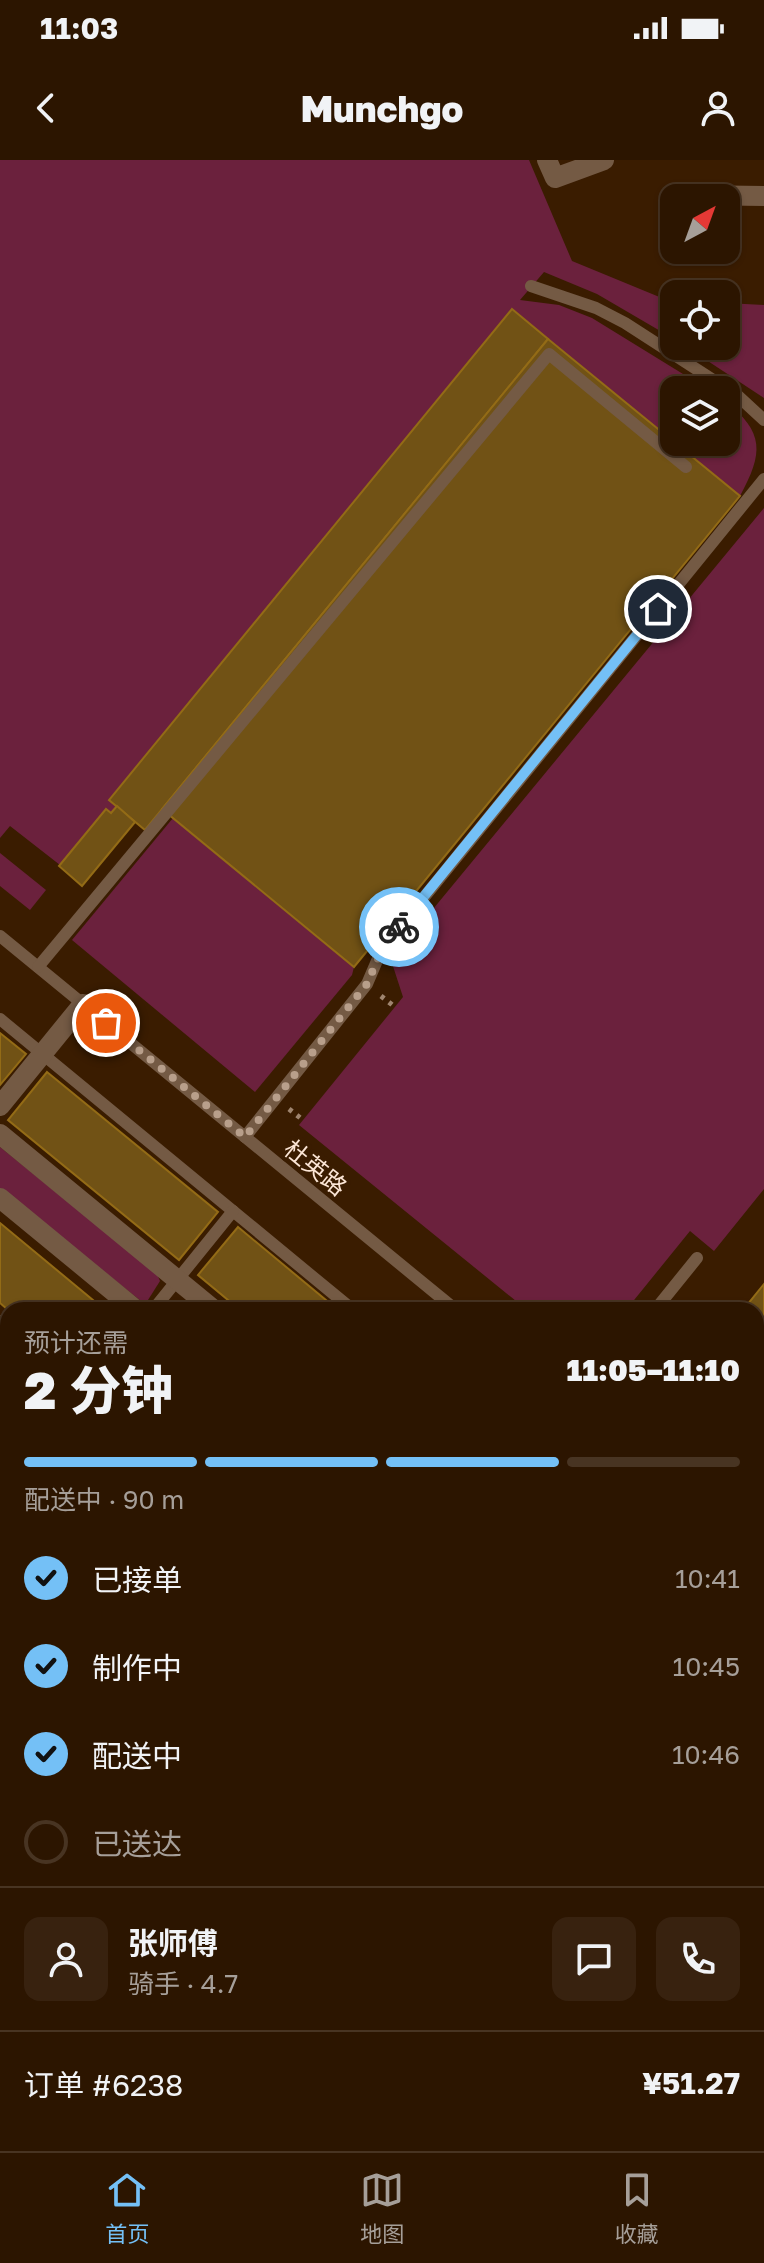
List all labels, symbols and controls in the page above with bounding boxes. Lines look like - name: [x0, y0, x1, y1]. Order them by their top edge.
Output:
- text: 11:03: [40, 10, 118, 46]
- icon: back: [24, 86, 68, 130]
- icon: person: [696, 86, 740, 130]
- text: Munchgo: [301, 87, 463, 130]
- north arrow: [660, 184, 740, 264]
- map controls: [660, 184, 740, 456]
- button: locate: [660, 280, 740, 360]
- button: layers: [660, 376, 740, 456]
- pin: [624, 575, 692, 643]
- icon: home: [636, 587, 680, 631]
- courier: [359, 887, 439, 967]
- icon: bike: [377, 905, 421, 949]
- pin: [72, 989, 140, 1057]
- icon: bag: [84, 1001, 128, 1045]
- street label: 杜英路: [279, 1133, 353, 1201]
- text: 预计还需: [24, 1327, 128, 1358]
- text: 11:05–11:10: [566, 1352, 740, 1388]
- text: 2 分钟: [24, 1358, 173, 1420]
- text: 配送中 · 90 m: [24, 1484, 184, 1515]
- icon: check: [24, 1556, 68, 1600]
- text: 已接单: [92, 1562, 182, 1598]
- text: 10:41: [675, 1563, 740, 1594]
- icon: check: [24, 1644, 68, 1688]
- text: 制作中: [92, 1650, 182, 1686]
- text: 10:45: [673, 1651, 740, 1682]
- icon: check: [24, 1732, 68, 1776]
- text: 配送中: [92, 1738, 182, 1774]
- text: 10:46: [672, 1739, 740, 1770]
- text: 已送达: [92, 1826, 182, 1862]
- button: person: [24, 1917, 108, 2001]
- button: chat: [552, 1917, 636, 2001]
- button: phone: [656, 1917, 740, 2001]
- text: 张师傅: [128, 1925, 218, 1961]
- text: 骑手 · 4.7: [128, 1968, 238, 1999]
- text: ¥51.27: [642, 2065, 740, 2101]
- text: 订单 #6238: [24, 2067, 183, 2103]
- tab: 首页: [105, 2168, 149, 2248]
- tab: 地图: [360, 2168, 404, 2248]
- tab: 收藏: [615, 2168, 659, 2248]

